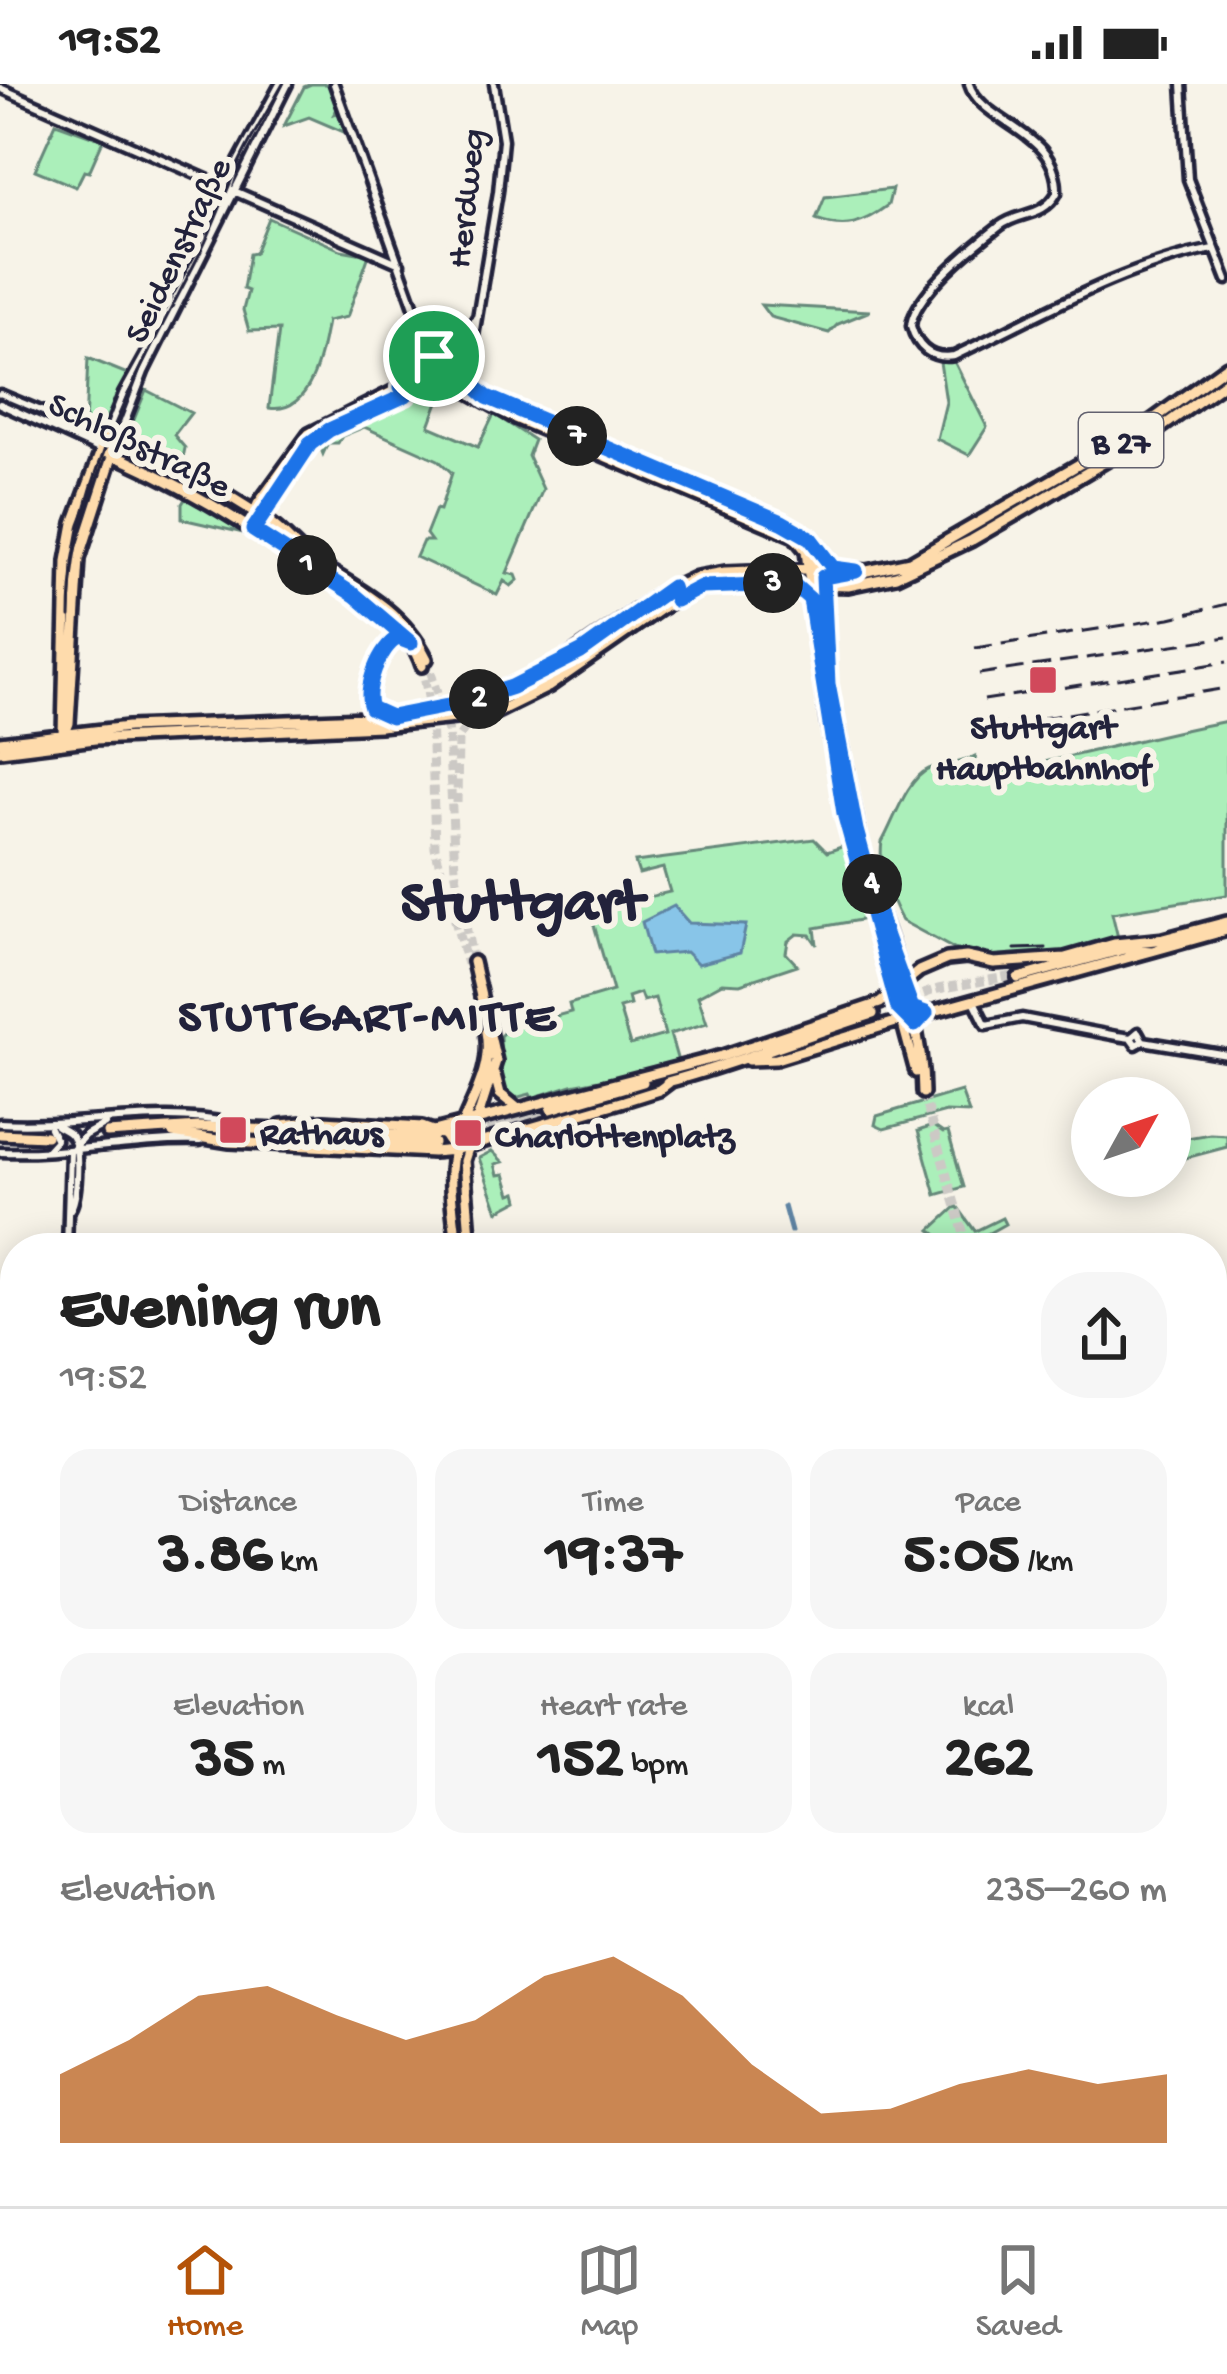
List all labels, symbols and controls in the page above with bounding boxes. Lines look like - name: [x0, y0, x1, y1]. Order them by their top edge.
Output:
- text: 19:52: [60, 16, 161, 69]
- street label: Herdweg: [441, 127, 498, 271]
- street label: Seidenstraße: [117, 152, 244, 352]
- pin: [383, 305, 485, 407]
- icon: arrive: [401, 323, 467, 389]
- street label: Schloßstraße: [40, 385, 237, 511]
- pin: 7: [547, 406, 607, 466]
- road number: B 27: [1079, 413, 1163, 467]
- text: 7: [568, 417, 586, 455]
- pin: 1: [277, 535, 337, 595]
- text: 1: [300, 546, 314, 584]
- pin: 3: [743, 553, 803, 613]
- text: 3: [764, 564, 782, 602]
- marker: Stuttgart Hauptbahnhof: [1027, 664, 1059, 696]
- pin: 2: [449, 669, 509, 729]
- text: 2: [471, 680, 487, 718]
- place label: Stuttgart Hauptbahnhof: [936, 709, 1153, 793]
- pin: 4: [842, 854, 902, 914]
- text: 4: [864, 865, 880, 903]
- district label: Stuttgart: [401, 872, 649, 942]
- district label: STUTTGART-MITTE: [178, 992, 558, 1049]
- north arrow: [1071, 1077, 1191, 1197]
- map controls: [1071, 1077, 1191, 1197]
- marker: Rathaus: [217, 1114, 249, 1146]
- place label: Rathaus: [260, 1115, 385, 1158]
- marker: Charlottenplatz: [452, 1117, 484, 1149]
- place label: Charlottenplatz: [495, 1118, 737, 1161]
- button: share: [1041, 1272, 1167, 1398]
- text: Evening run: [60, 1273, 380, 1351]
- text: 19:52: [60, 1357, 147, 1403]
- text: Distance: [180, 1485, 297, 1523]
- text: Time: [583, 1485, 644, 1523]
- text: Pace: [956, 1485, 1021, 1523]
- text: 3.86: [159, 1523, 272, 1593]
- text: 19:37: [546, 1523, 681, 1593]
- text: 5:05: [904, 1523, 1020, 1593]
- text: km: [272, 1544, 318, 1582]
- text: /km: [1020, 1544, 1073, 1582]
- text: Elevation: [173, 1689, 304, 1727]
- text: Heart rate: [540, 1689, 687, 1727]
- text: kcal: [963, 1689, 1014, 1727]
- text: 35: [192, 1727, 254, 1797]
- text: 152: [538, 1727, 624, 1797]
- text: 262: [944, 1727, 1033, 1797]
- text: m: [254, 1748, 285, 1786]
- text: bpm: [624, 1748, 689, 1786]
- text: Elevation: [60, 1869, 215, 1915]
- text: 235–260 m: [985, 1869, 1167, 1915]
- tab: Home: [167, 2237, 243, 2347]
- tab: Map: [576, 2237, 642, 2347]
- tab: Saved: [976, 2237, 1060, 2347]

